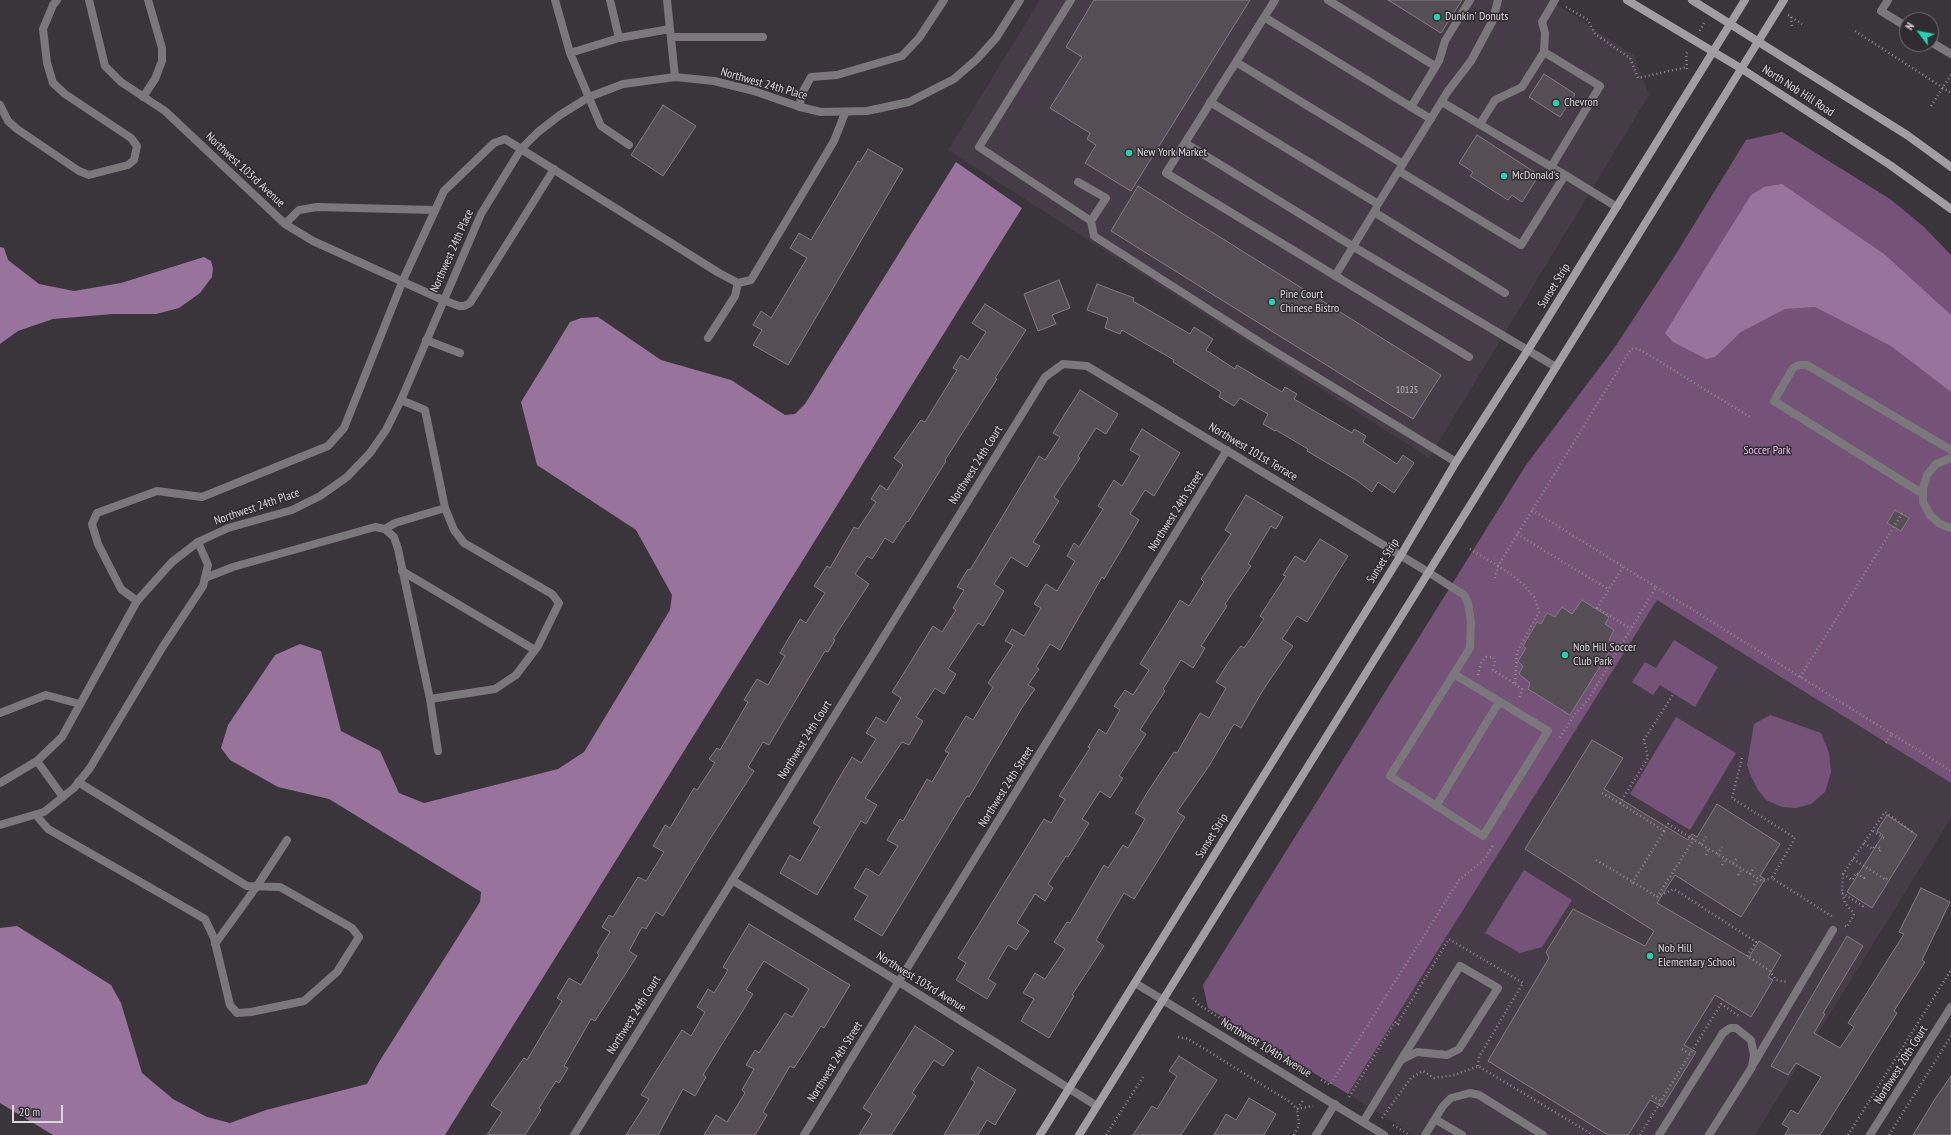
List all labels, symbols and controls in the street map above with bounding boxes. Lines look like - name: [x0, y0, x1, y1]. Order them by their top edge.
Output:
- place label: Dunkin' Donuts: [1445, 10, 1508, 24]
- marker: Dunkin' Donuts: [1432, 12, 1442, 22]
- north arrow: [1899, 12, 1939, 52]
- text: N: [1902, 20, 1917, 32]
- street label: North Nob Hill Road: [1759, 62, 1837, 120]
- street label: Northwest 24th Place: [719, 65, 809, 103]
- place label: Chevron: [1564, 96, 1598, 110]
- marker: Chevron: [1551, 98, 1561, 108]
- street label: Northwest 103rd Avenue: [202, 130, 288, 210]
- place label: New York Market: [1137, 146, 1207, 160]
- marker: New York Market: [1124, 148, 1134, 158]
- place label: McDonald's: [1512, 169, 1559, 183]
- marker: McDonald's: [1499, 171, 1509, 181]
- street label: Northwest 24th Place: [427, 207, 477, 295]
- street label: Sunset Strip: [1535, 261, 1573, 311]
- place label: Pine Court Chinese Bistro: [1280, 288, 1339, 316]
- marker: Pine Court Chinese Bistro: [1267, 297, 1277, 307]
- house number: 10125: [1396, 384, 1418, 396]
- street label: Northwest 101st Terrace: [1206, 420, 1300, 484]
- street label: Northwest 24th Court: [946, 423, 1006, 507]
- park label: Soccer Park: [1743, 444, 1791, 458]
- street label: Northwest 24th Street: [1145, 468, 1207, 554]
- street label: Northwest 24th Place: [212, 486, 302, 528]
- street label: Sunset Strip: [1364, 536, 1402, 586]
- place label: Nob Hill Soccer Club Park: [1573, 641, 1636, 669]
- marker: Nob Hill Soccer Club Park: [1560, 650, 1570, 660]
- street label: Northwest 24th Court: [775, 698, 835, 782]
- street label: Northwest 24th Street: [975, 744, 1037, 830]
- street label: Sunset Strip: [1193, 811, 1231, 861]
- place label: Nob Hill Elementary School: [1658, 942, 1735, 970]
- street label: Northwest 103rd Avenue: [873, 949, 969, 1015]
- marker: Nob Hill Elementary School: [1645, 951, 1655, 961]
- street label: Northwest 24th Court: [604, 973, 664, 1057]
- street label: Northwest 104th Avenue: [1218, 1015, 1314, 1081]
- street label: Northwest 24th Street: [804, 1019, 866, 1105]
- street label: Northwest 20th Court: [1871, 1023, 1931, 1107]
- scale bar: [14, 1097, 65, 1123]
- text: 20 m: [19, 1104, 40, 1119]

